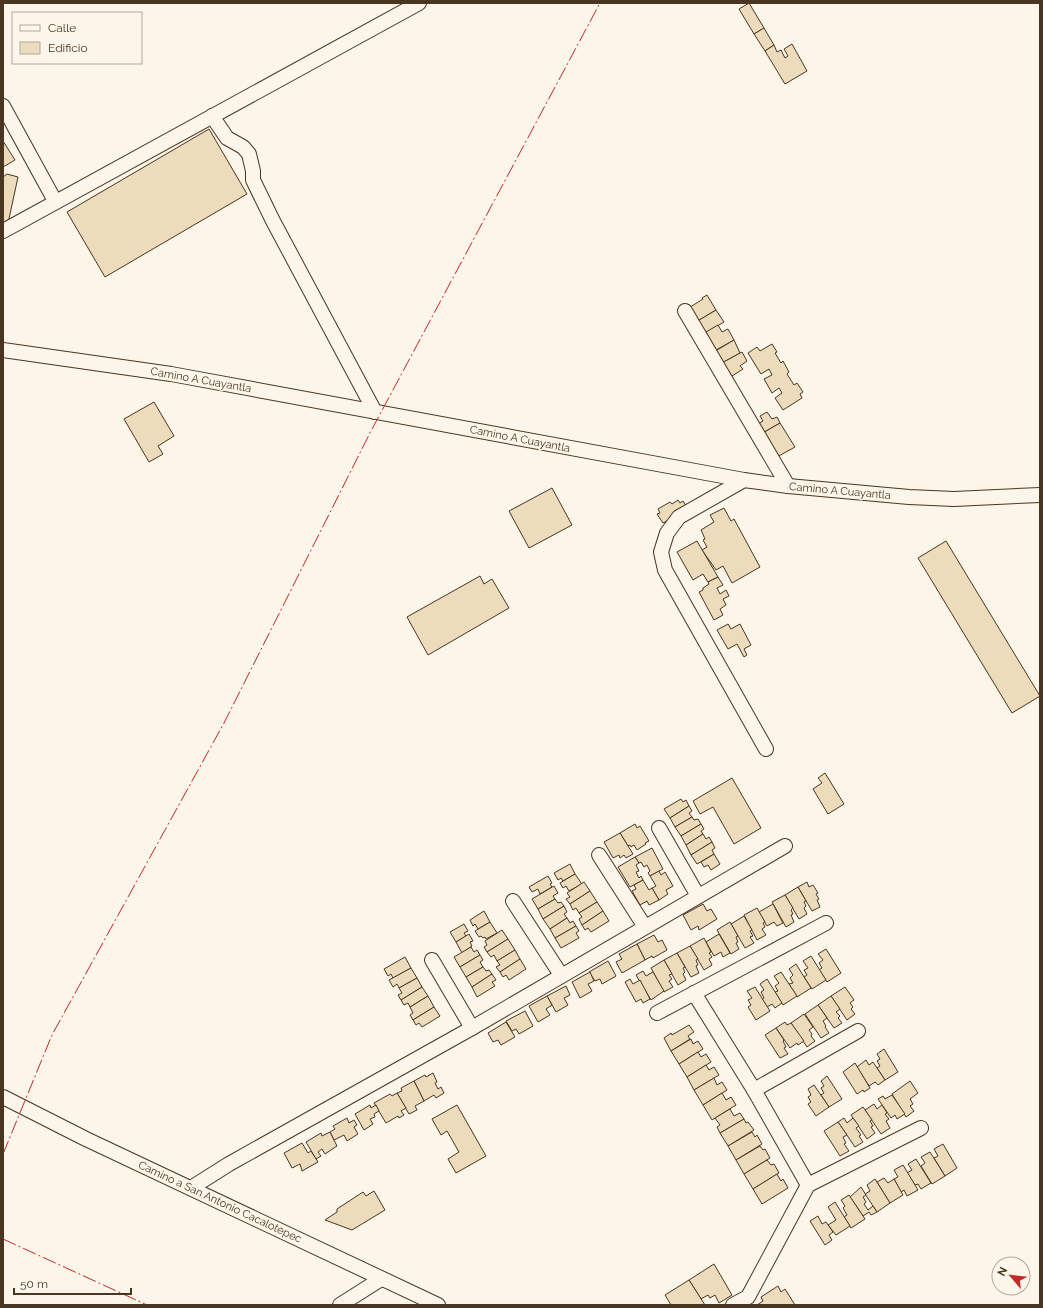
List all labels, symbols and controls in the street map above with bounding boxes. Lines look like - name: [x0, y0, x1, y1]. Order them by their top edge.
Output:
- legend: [12, 12, 142, 64]
- text: Calle: [48, 21, 76, 35]
- text: Edificio: [48, 41, 88, 55]
- street label: Camino A Cuayantla: [150, 365, 252, 395]
- street label: Camino A Cuayantla: [469, 423, 571, 455]
- street label: Camino A Cuayantla: [789, 480, 891, 502]
- street label: Camino a San Antonio Cacalotepec: [136, 1158, 304, 1246]
- north arrow: [991, 1256, 1031, 1296]
- text: N: [995, 1265, 1010, 1278]
- scale bar: [14, 1270, 131, 1296]
- text: 50 m: [20, 1277, 48, 1291]

